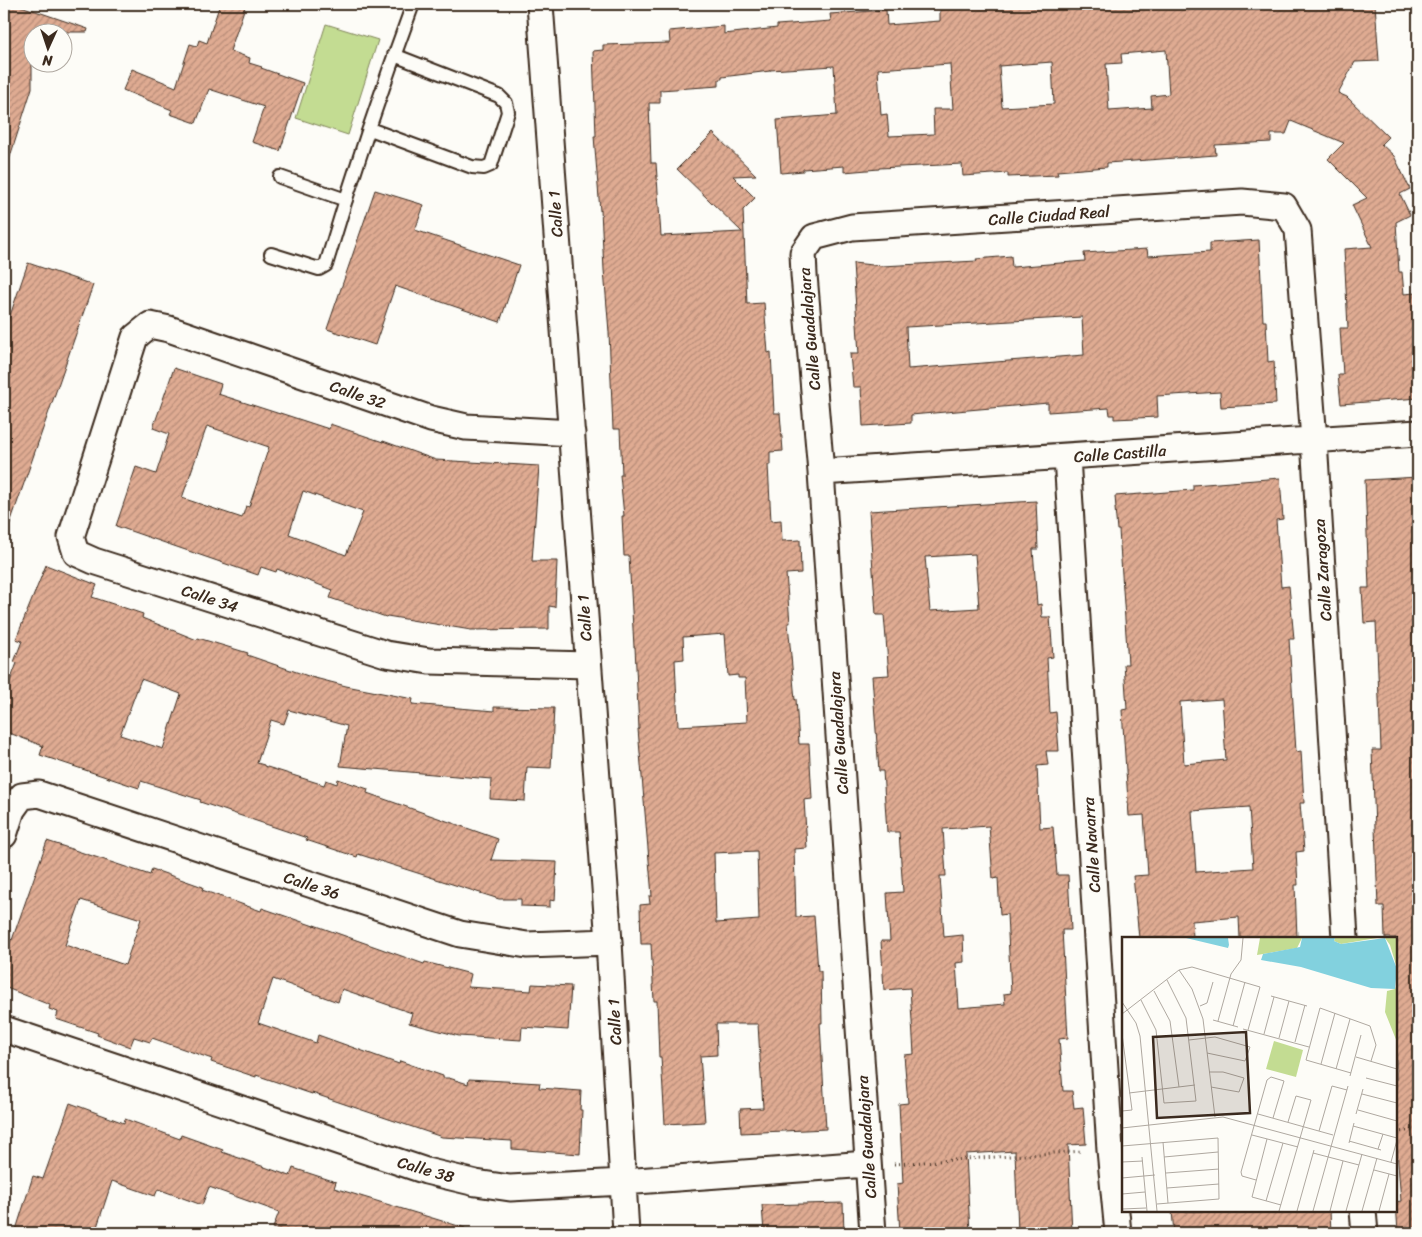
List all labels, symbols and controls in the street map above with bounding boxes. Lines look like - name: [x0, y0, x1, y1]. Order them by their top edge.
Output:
- north arrow: [22, 22, 72, 72]
- text: N: [42, 48, 54, 73]
- street label: Calle 1: [539, 190, 572, 238]
- street label: Calle Ciudad Real: [987, 197, 1111, 234]
- street label: Calle Guadalajara: [790, 265, 829, 391]
- street label: Calle 32: [326, 371, 390, 418]
- street label: Calle Castilla: [1073, 436, 1168, 471]
- street label: Calle Zaragoza: [1304, 518, 1341, 622]
- street label: Calle 34: [178, 576, 242, 621]
- street label: Calle 1: [568, 594, 601, 642]
- street label: Calle Guadalajara: [820, 670, 857, 795]
- street label: Calle Navarra: [1074, 795, 1109, 894]
- street label: Calle 36: [280, 863, 344, 908]
- inset map: [1122, 937, 1397, 1212]
- street label: Calle 1: [599, 998, 630, 1046]
- street label: Calle Guadalajara: [848, 1074, 885, 1199]
- street label: Calle 38: [394, 1148, 458, 1192]

